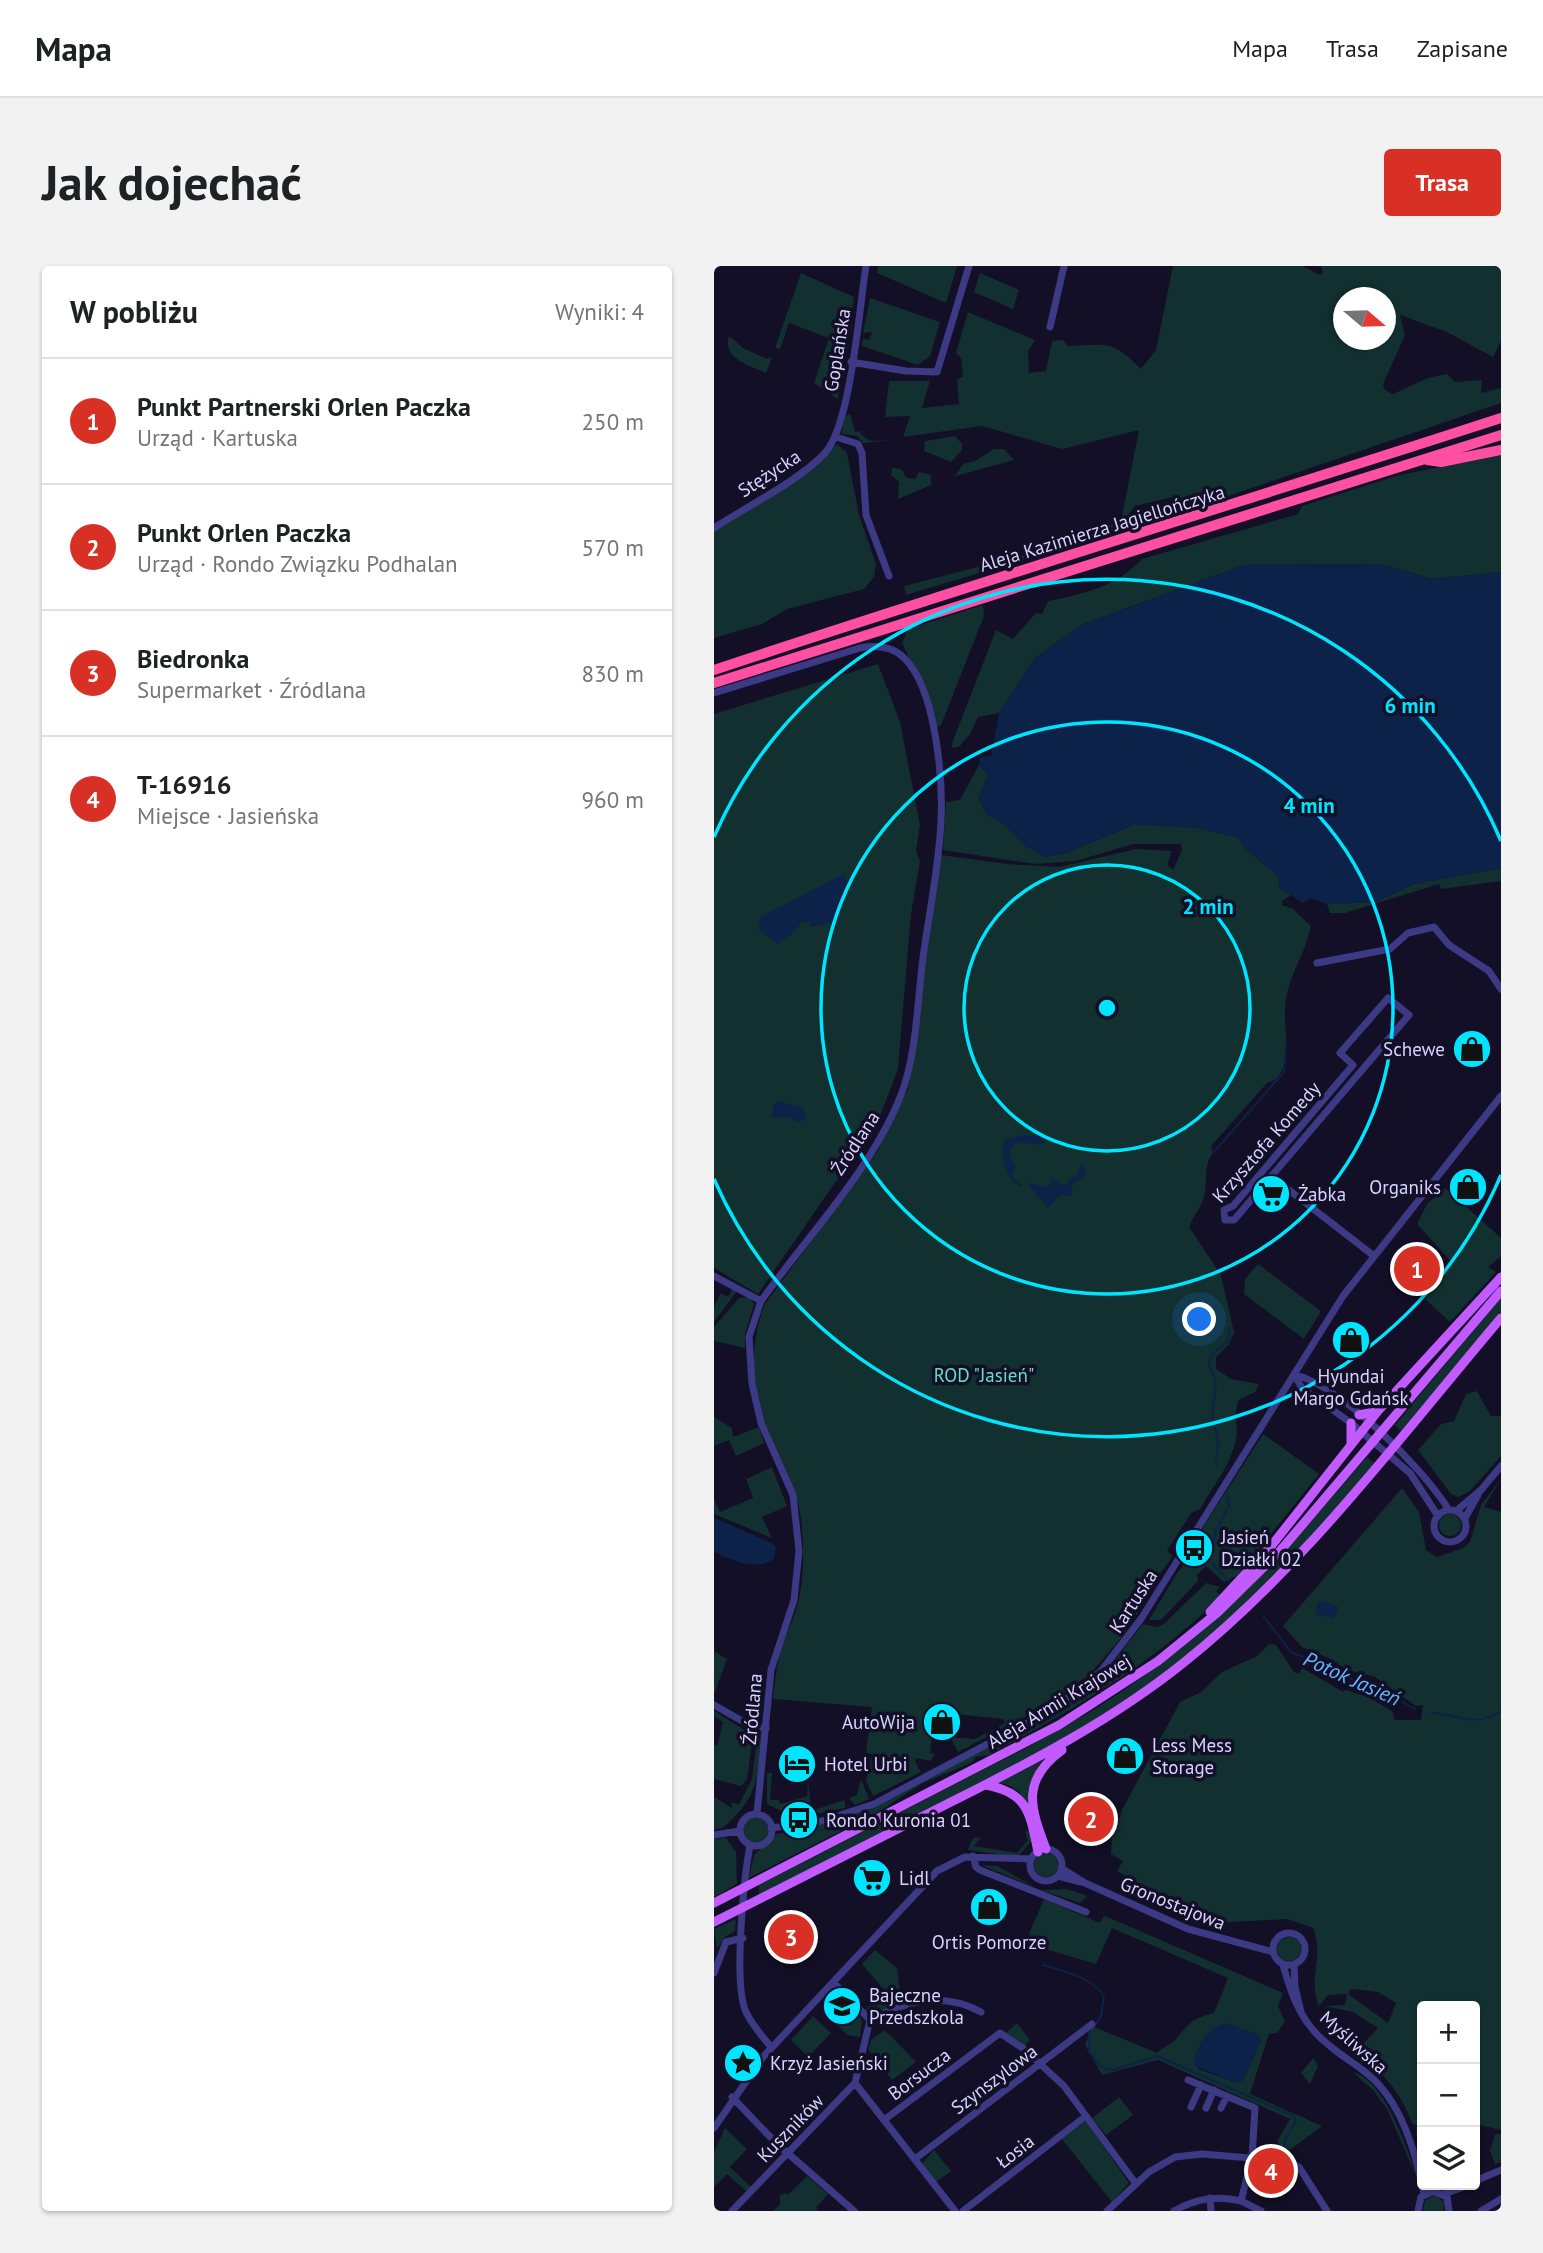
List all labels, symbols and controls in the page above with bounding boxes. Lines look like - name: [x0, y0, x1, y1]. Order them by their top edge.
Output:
- text: Mapa: [35, 27, 112, 70]
- text: Mapa: [1232, 33, 1288, 64]
- text: Trasa: [1326, 33, 1379, 64]
- text: Zapisane: [1417, 33, 1508, 64]
- button: Trasa: [1384, 149, 1501, 216]
- text: Jak dojechać: [42, 150, 302, 214]
- north arrow: [1333, 287, 1396, 350]
- text: W pobliżu: [70, 292, 198, 331]
- text: Wyniki: 4: [555, 297, 644, 326]
- street label: Goplańska: [819, 307, 855, 393]
- text: Punkt Partnerski Orlen Paczka: [137, 390, 471, 423]
- text: 1: [86, 407, 100, 436]
- text: 250 m: [582, 407, 644, 436]
- text: Urząd · Kartuska: [137, 423, 298, 452]
- street label: Stężycka: [733, 444, 805, 502]
- street label: Aleja Kazimierza Jagiellończyka: [977, 479, 1227, 577]
- text: Punkt Orlen Paczka: [137, 516, 351, 549]
- text: 2: [86, 533, 100, 562]
- text: 570 m: [582, 533, 644, 562]
- text: Urząd · Rondo Związku Podhalan: [137, 549, 458, 578]
- text: Biedronka: [137, 642, 250, 675]
- text: 3: [86, 659, 100, 688]
- text: 830 m: [582, 659, 644, 688]
- text: Supermarket · Źródlana: [137, 675, 366, 704]
- text: 6 min: [1384, 692, 1436, 719]
- text: T-16916: [137, 768, 232, 801]
- text: 4: [86, 785, 100, 814]
- text: 960 m: [582, 785, 644, 814]
- text: 4 min: [1283, 792, 1335, 819]
- text: Miejsce · Jasieńska: [137, 801, 319, 830]
- text: 2 min: [1182, 893, 1234, 920]
- centre of rings: [1095, 996, 1119, 1020]
- shop icon: Schewe: [1451, 1028, 1493, 1070]
- place label: Schewe: [1383, 1037, 1445, 1061]
- street label: Krzysztofa Komedy: [1207, 1076, 1325, 1208]
- street label: Źródlana: [825, 1106, 885, 1180]
- shop icon: Organiks: [1447, 1166, 1489, 1208]
- supermarket icon: Żabka: [1250, 1173, 1292, 1215]
- place label: Organiks: [1369, 1175, 1441, 1199]
- place label: Żabka: [1298, 1182, 1346, 1206]
- pin: 1: [1394, 1243, 1440, 1295]
- your location: [1182, 1302, 1216, 1336]
- shop icon: Hyundai Margo Gdańsk: [1330, 1319, 1372, 1361]
- park label: ROD "Jasień": [934, 1363, 1034, 1387]
- place label: Hyundai Margo Gdańsk: [1293, 1364, 1409, 1410]
- place label: Jasień Działki 02: [1220, 1525, 1302, 1571]
- bus stop icon: Jasień Działki 02: [1173, 1527, 1215, 1569]
- street label: Kartuska: [1104, 1565, 1162, 1637]
- water label: Potok Jasień: [1299, 1645, 1405, 1712]
- street label: Aleja Armii Krajowej: [983, 1648, 1135, 1754]
- street label: Źródlana: [737, 1672, 767, 1746]
- shop icon: AutoWija: [921, 1701, 963, 1743]
- place label: AutoWija: [842, 1710, 915, 1734]
- place label: Less Mess Storage: [1152, 1733, 1232, 1779]
- shop icon: Less Mess Storage: [1104, 1735, 1146, 1777]
- hotel icon: Hotel Urbi: [776, 1743, 818, 1785]
- place label: Hotel Urbi: [824, 1752, 908, 1776]
- pin: 2: [1068, 1793, 1114, 1845]
- bus stop icon: Rondo Kuronia 01: [778, 1799, 820, 1841]
- place label: Rondo Kuronia 01: [826, 1808, 971, 1832]
- supermarket icon: Lidl: [851, 1857, 893, 1899]
- place label: Lidl: [899, 1866, 930, 1890]
- street label: Gronostajowa: [1117, 1871, 1229, 1935]
- shop icon: Ortis Pomorze: [968, 1886, 1010, 1928]
- pin: 3: [768, 1911, 814, 1963]
- place label: Ortis Pomorze: [932, 1930, 1046, 1954]
- place label: Bajeczne Przedszkola: [869, 1983, 964, 2029]
- school or university icon: Bajeczne Przedszkola: [821, 1985, 863, 2027]
- map controls: [1417, 2001, 1480, 2190]
- button: +: [1417, 2001, 1480, 2064]
- street label: Myśliwska: [1315, 2005, 1393, 2079]
- street label: Szynszylowa: [946, 2039, 1042, 2119]
- place icon: Krzyż Jasieński: [722, 2042, 764, 2084]
- street label: Borsucza: [883, 2043, 955, 2105]
- place label: Krzyż Jasieński: [770, 2051, 888, 2075]
- button: −: [1417, 2064, 1480, 2127]
- street label: Kuszników: [751, 2089, 829, 2167]
- button: layers: [1417, 2127, 1480, 2190]
- street label: Łosia: [991, 2129, 1039, 2173]
- pin: 4: [1248, 2145, 1294, 2197]

